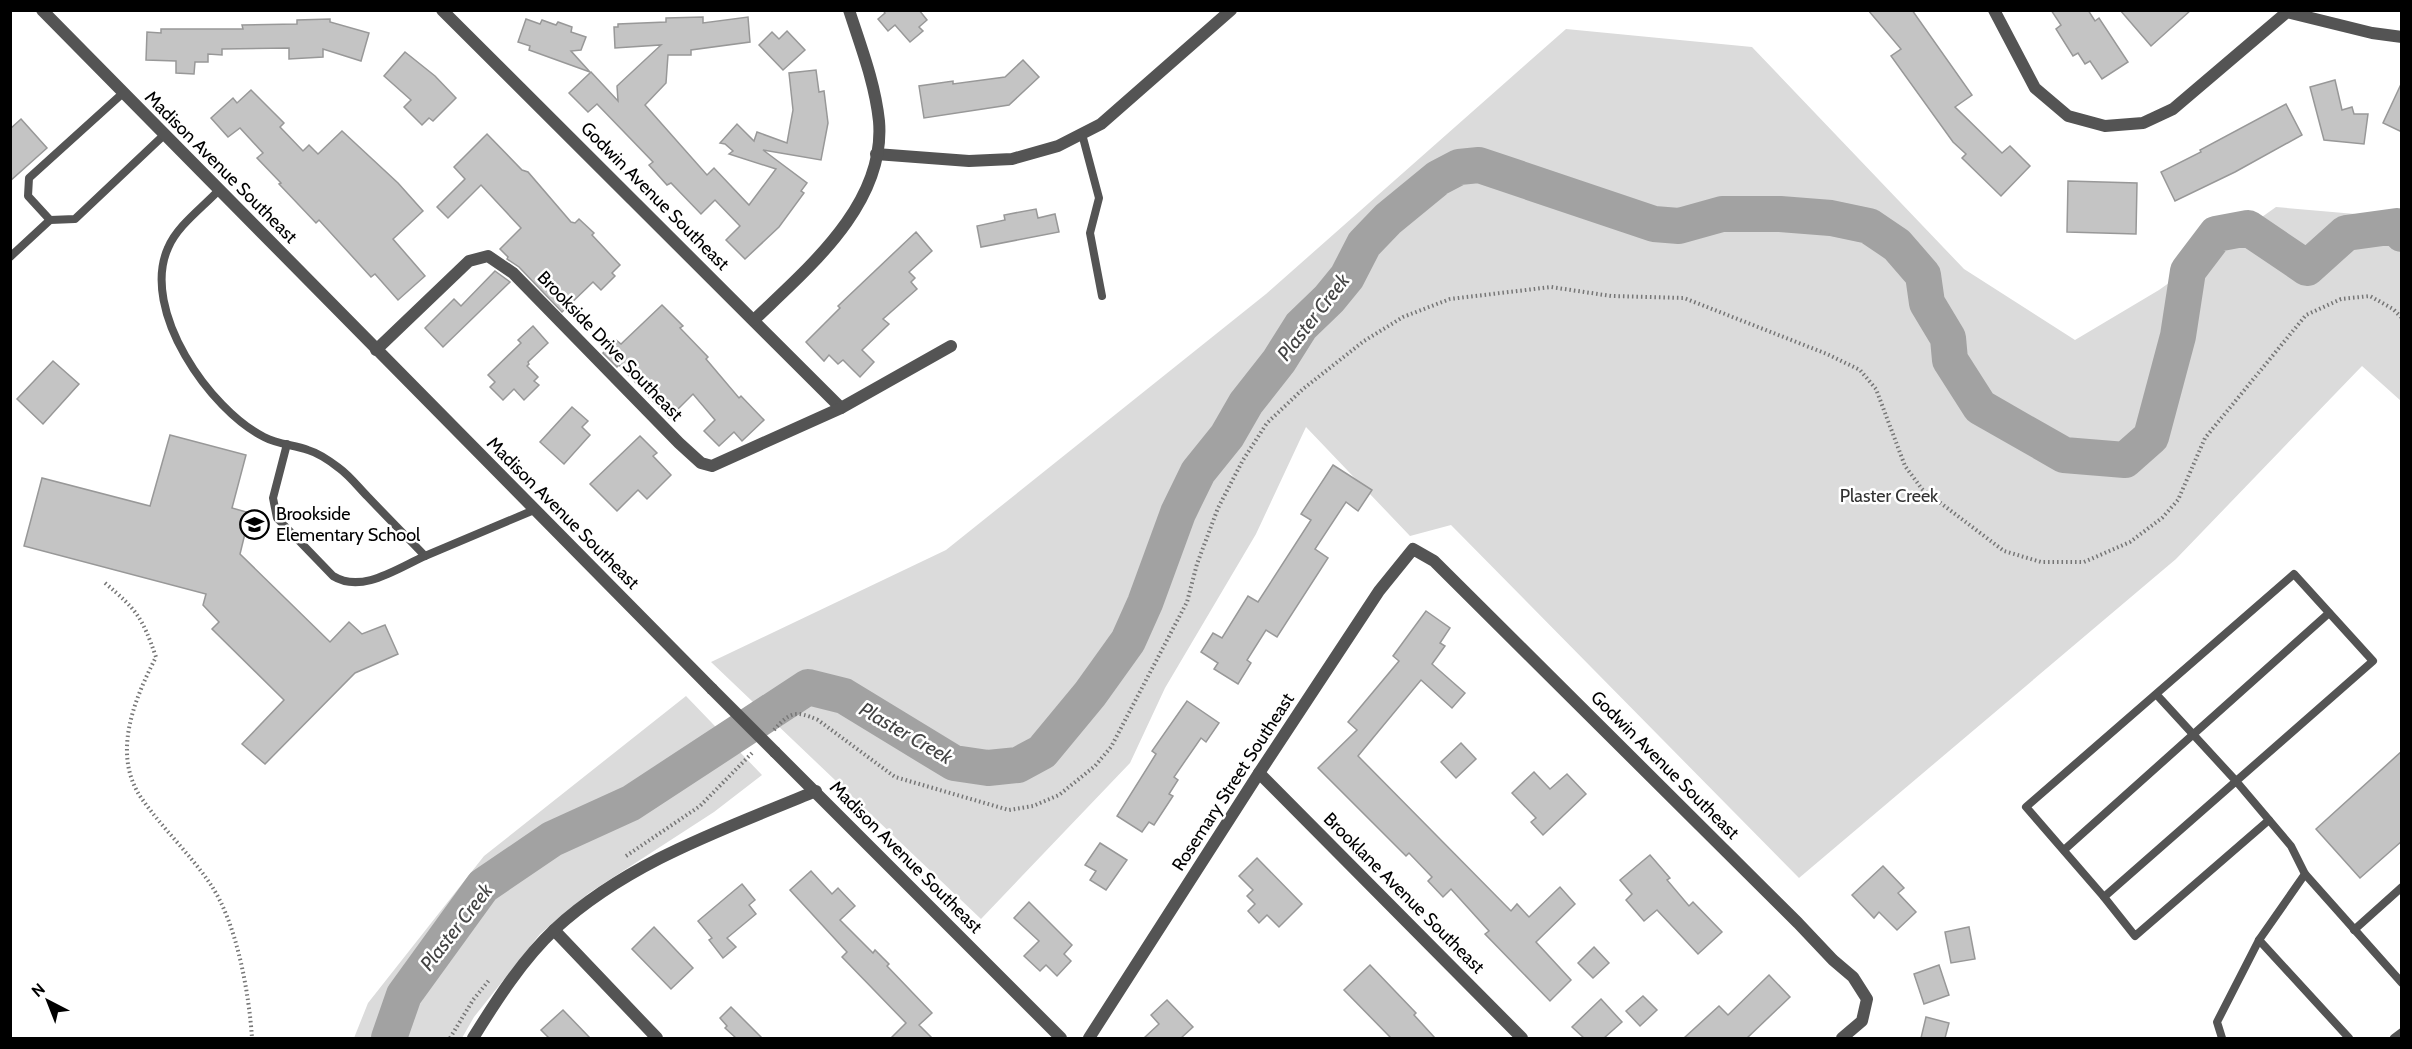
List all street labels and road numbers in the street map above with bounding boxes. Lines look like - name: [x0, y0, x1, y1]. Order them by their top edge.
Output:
- street label: Madison Avenue Southeast: [140, 86, 302, 248]
- street label: Godwin Avenue Southeast: [576, 117, 734, 275]
- street label: Brookside Drive Southeast: [533, 266, 687, 426]
- street label: Madison Avenue Southeast: [482, 432, 644, 594]
- street label: Godwin Avenue Southeast: [1586, 686, 1744, 844]
- street label: Rosemary Street Southeast: [1167, 689, 1299, 875]
- street label: Madison Avenue Southeast: [825, 776, 987, 938]
- street label: Brooklane Avenue Southeast: [1319, 808, 1489, 978]

